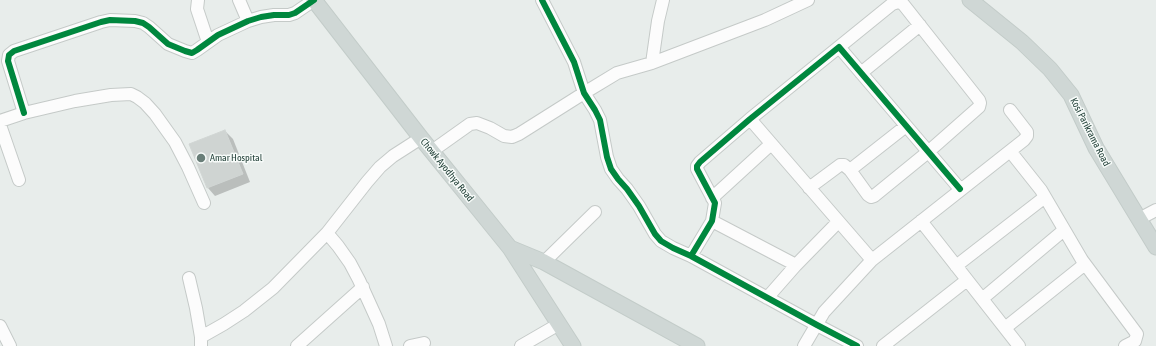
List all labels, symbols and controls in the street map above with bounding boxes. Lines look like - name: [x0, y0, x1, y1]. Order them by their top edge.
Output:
- street label: Kosi Parikrama Road: [1068, 96, 1112, 168]
- street label: Chowk Ayodhya Road: [418, 136, 476, 204]
- marker: Amar Hospital: [195, 152, 207, 164]
- place label: Amar Hospital: [210, 152, 262, 164]

